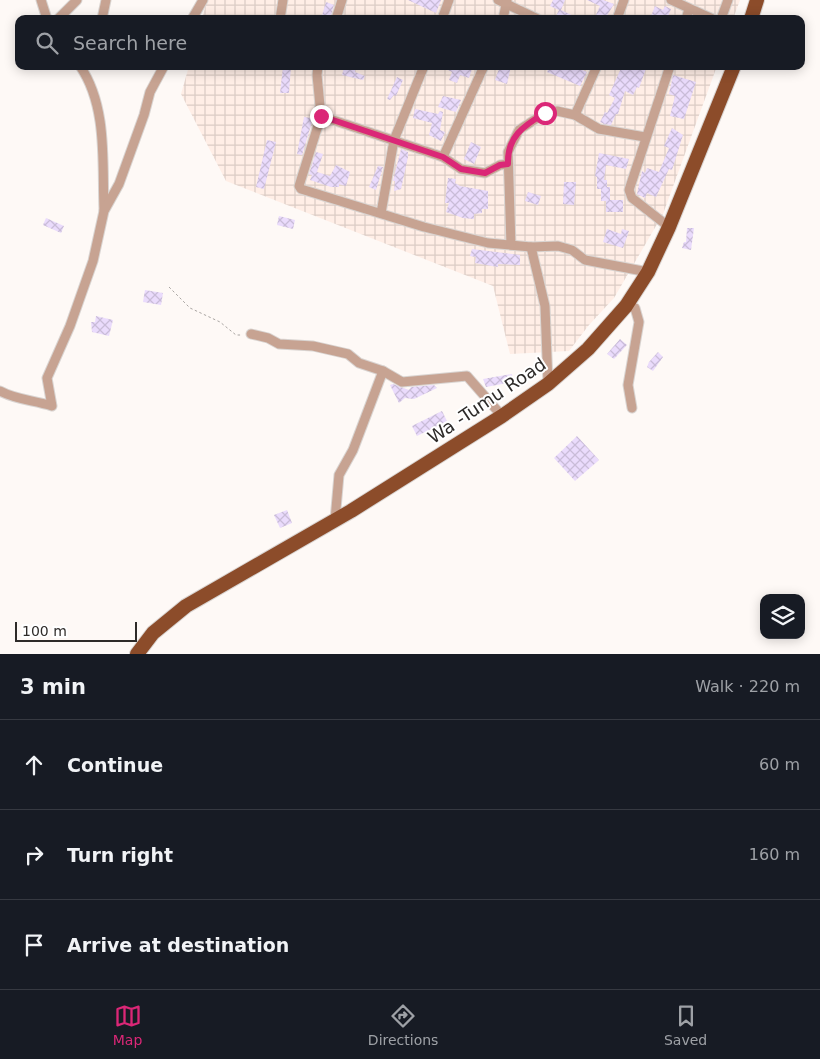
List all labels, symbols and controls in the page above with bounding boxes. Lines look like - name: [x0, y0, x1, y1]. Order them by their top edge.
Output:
- search box: [15, 15, 805, 70]
- icon: search: [33, 29, 61, 57]
- text: Search here: [73, 32, 187, 54]
- route start: [534, 102, 557, 125]
- route end: [310, 105, 333, 128]
- street label: Wa -Tumu Road: [424, 353, 550, 448]
- map controls: [760, 594, 805, 639]
- button: layers: [760, 594, 805, 639]
- scale bar: [15, 619, 138, 642]
- text: 100 m: [22, 623, 67, 639]
- text: 3 min: [20, 675, 86, 699]
- text: Walk · 220 m: [695, 677, 800, 696]
- icon: ahead: [20, 751, 48, 779]
- text: Continue: [67, 754, 163, 776]
- text: 60 m: [759, 755, 800, 774]
- icon: right: [20, 841, 48, 869]
- text: Turn right: [67, 844, 173, 866]
- text: 160 m: [749, 845, 800, 864]
- icon: arrive: [20, 931, 48, 959]
- text: Arrive at destination: [67, 934, 289, 956]
- tab: Map: [113, 1002, 142, 1048]
- tab: Directions: [368, 1002, 438, 1048]
- tab: Saved: [664, 1002, 707, 1048]

